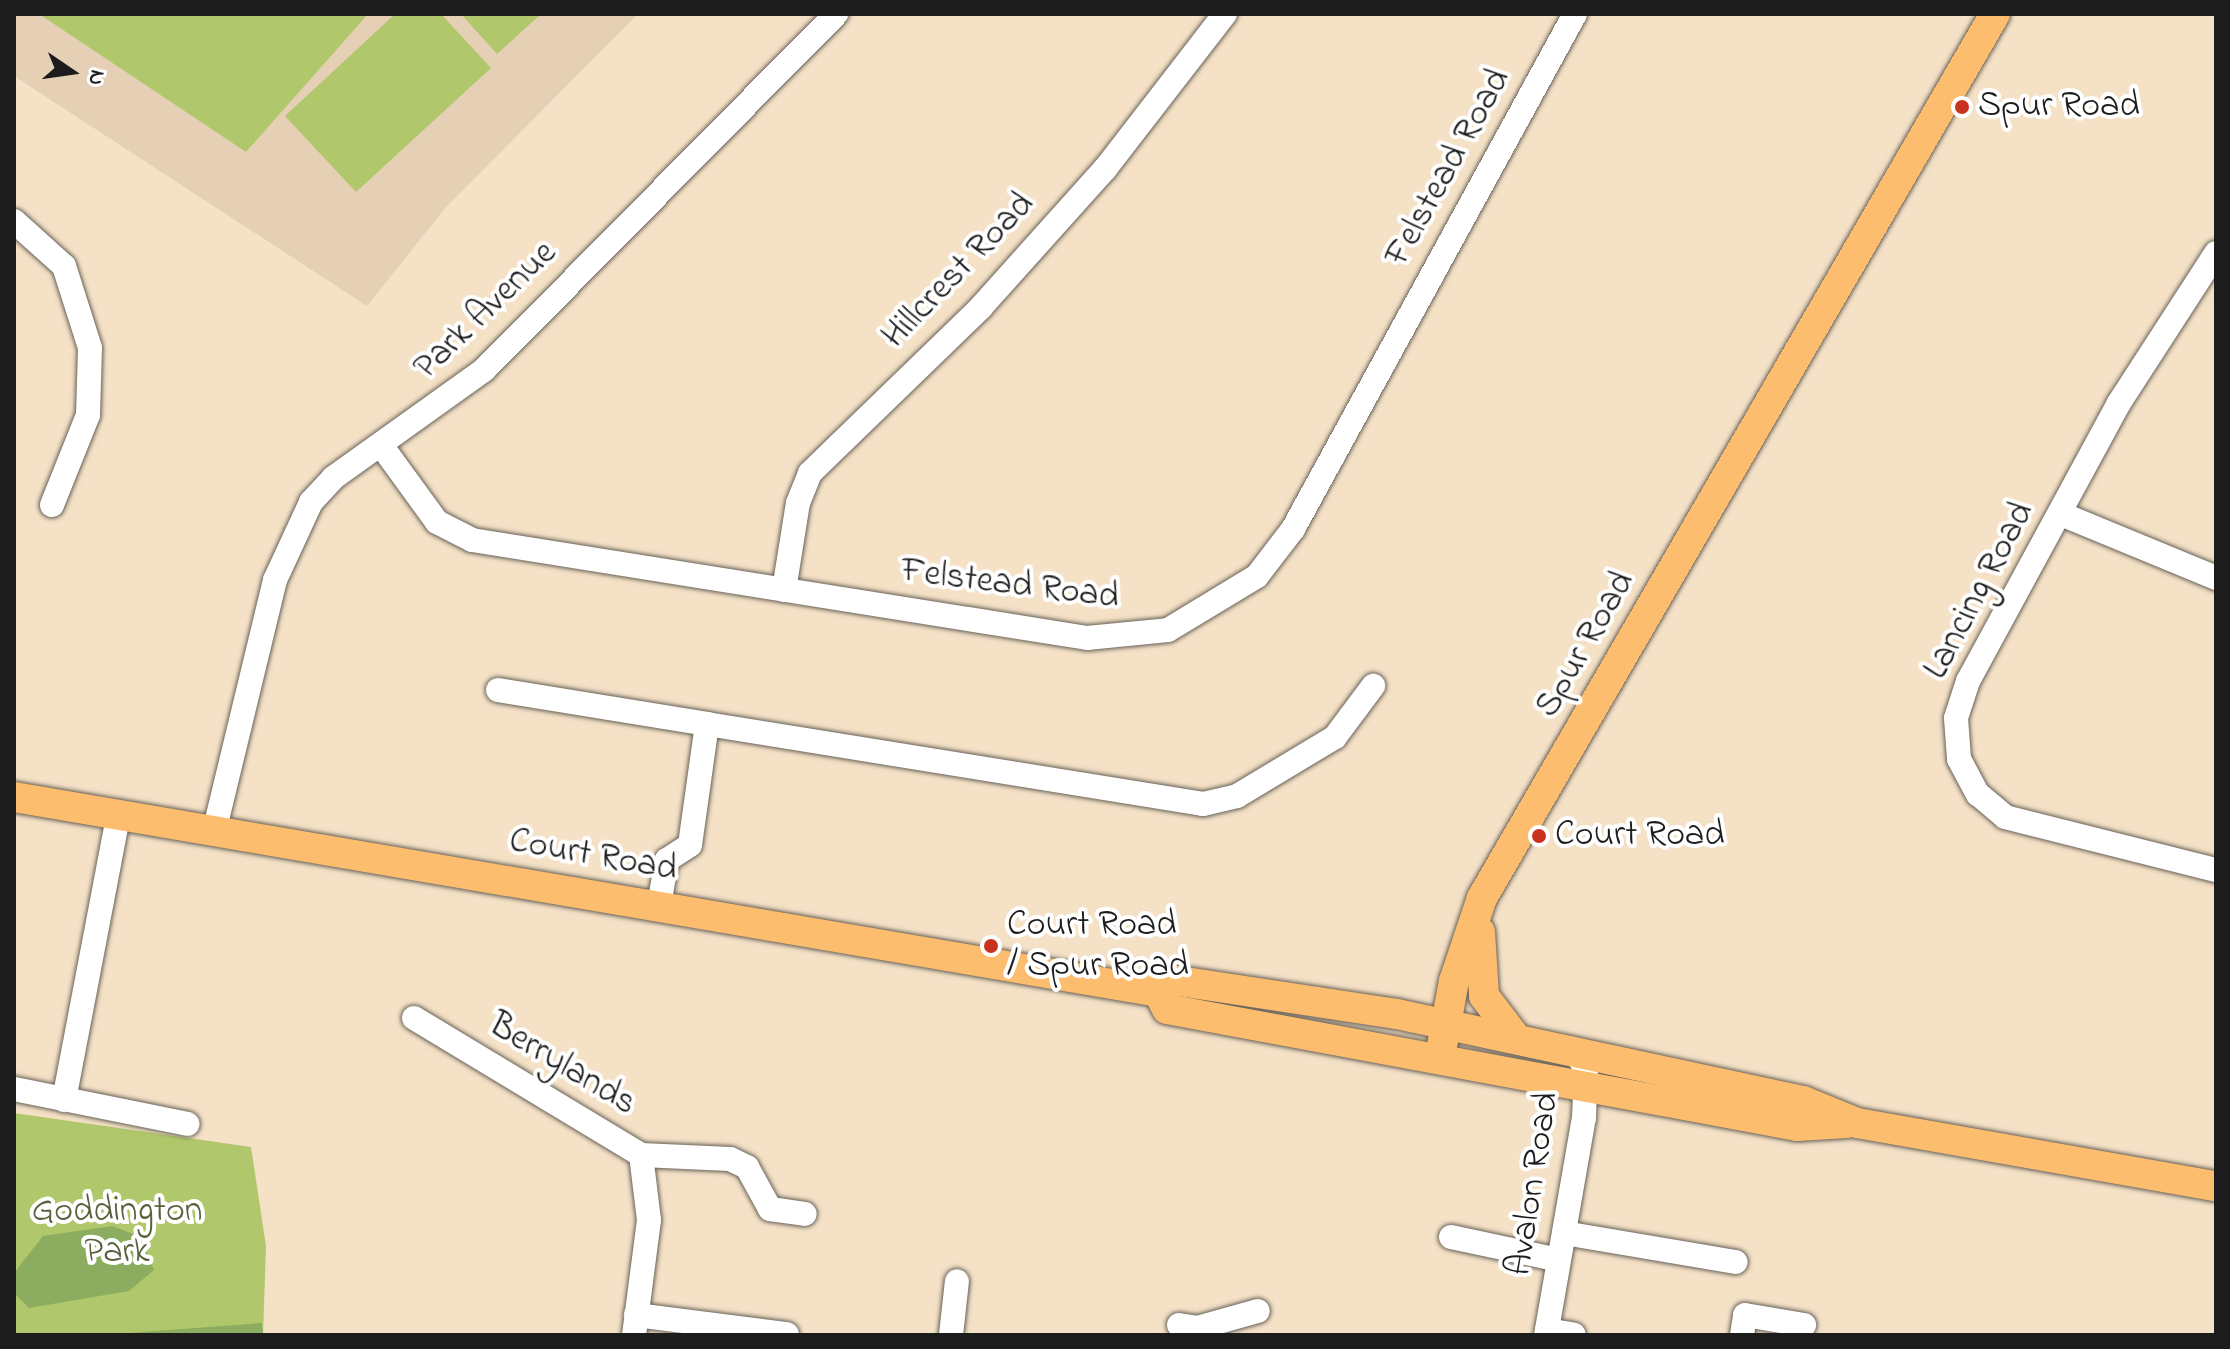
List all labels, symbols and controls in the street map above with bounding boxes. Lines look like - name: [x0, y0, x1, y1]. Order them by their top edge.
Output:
- north arrow: [32, 32, 112, 112]
- street label: Felstead Road: [1377, 62, 1521, 274]
- text: N: [78, 67, 113, 88]
- place label: Spur Road: [1978, 85, 2140, 129]
- marker: Spur Road: [1953, 98, 1971, 116]
- street label: Hillcrest Road: [874, 184, 1044, 358]
- street label: Park Avenue: [406, 232, 566, 390]
- street label: Lancing Road: [1915, 495, 2045, 687]
- street label: Felstead Road: [899, 550, 1121, 620]
- street label: Spur Road: [1527, 564, 1645, 726]
- place label: Court Road: [1555, 814, 1725, 858]
- street label: Court Road: [506, 820, 680, 892]
- marker: Court Road: [1530, 827, 1548, 845]
- place label: Court Road / Spur Road: [1007, 903, 1189, 988]
- marker: Court Road / Spur Road: [982, 937, 1000, 955]
- street label: Berrylands: [480, 1004, 644, 1126]
- street label: Avalon Road: [1498, 1089, 1570, 1279]
- park label: Goddington Park: [32, 1189, 202, 1274]

